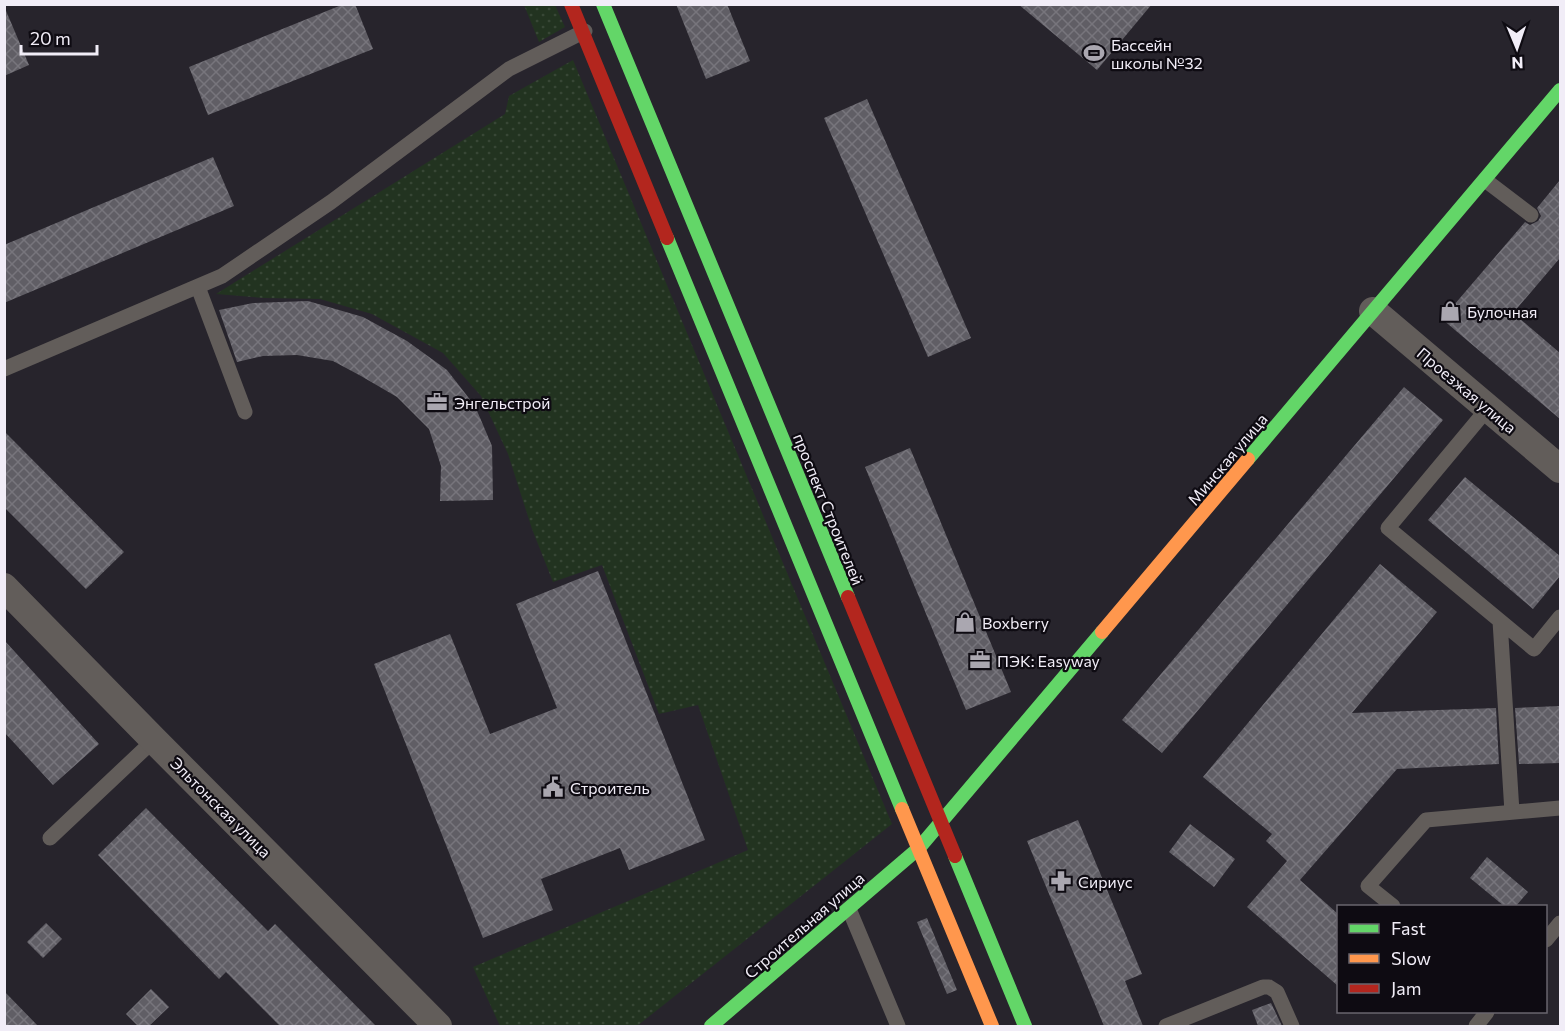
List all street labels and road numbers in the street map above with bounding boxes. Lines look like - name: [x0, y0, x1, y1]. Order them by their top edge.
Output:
- street label: Проезжая улица: [1414, 343, 1520, 437]
- street label: Минская улица: [1183, 409, 1271, 509]
- street label: проспект Строителей: [790, 430, 868, 588]
- street label: Эльтонская улица: [167, 753, 275, 861]
- street label: Строительная улица: [740, 868, 868, 982]

